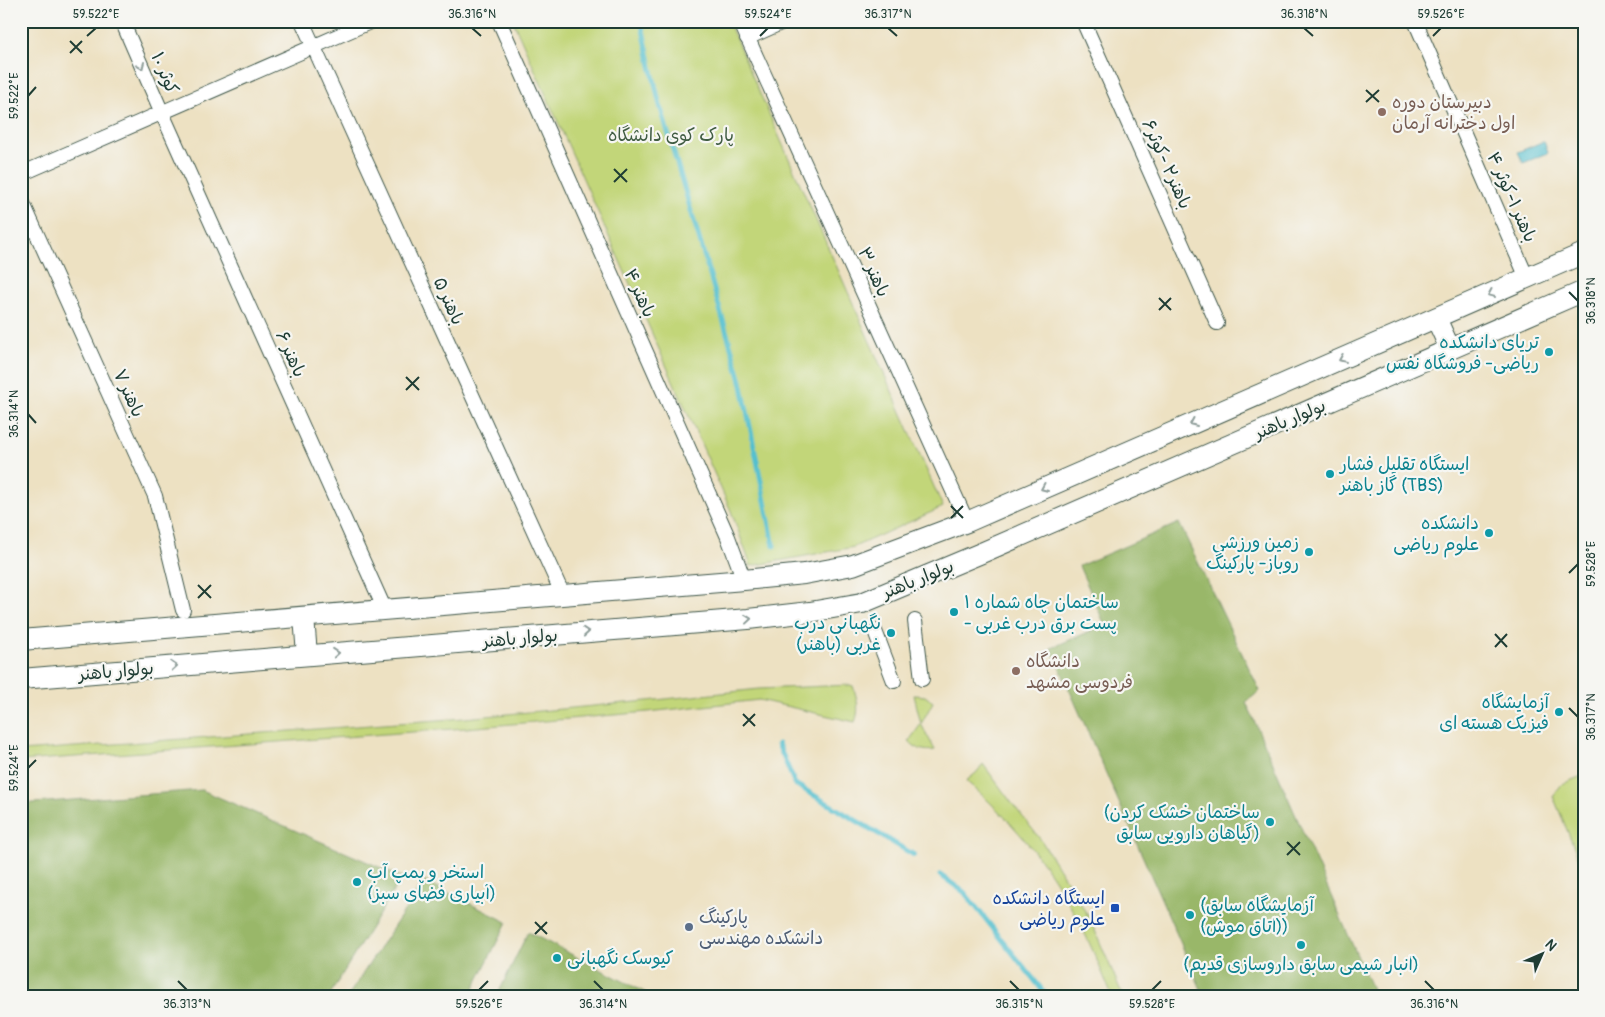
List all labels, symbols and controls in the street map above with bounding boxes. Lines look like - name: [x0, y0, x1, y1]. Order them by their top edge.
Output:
- text: 59.522°E: [73, 7, 119, 22]
- text: 36.316°N: [448, 7, 496, 22]
- text: 59.524°E: [745, 7, 791, 22]
- text: 36.317°N: [864, 7, 912, 22]
- text: 36.318°N: [1280, 7, 1328, 22]
- text: 59.526°E: [1417, 7, 1465, 22]
- street label: کوثر ۱۰: [145, 49, 184, 98]
- one-way arrow: [135, 61, 146, 70]
- text: 59.522°E: [7, 73, 22, 119]
- place label: دبیرستان دوره اول دخترانه آرمان: [1392, 91, 1515, 135]
- marker: دبیرستان دوره اول دخترانه آرمان: [1376, 106, 1388, 118]
- street label: باهنر۲ -کوثر۶: [1137, 116, 1197, 213]
- park label: پارک کوی دانشگاه: [608, 124, 734, 147]
- street label: باهنر ۱-کوثر ۴: [1481, 148, 1542, 246]
- street label: باهنر ۳: [852, 244, 895, 301]
- street label: باهنر ۴: [619, 265, 660, 321]
- street label: باهنر ۵: [428, 274, 469, 329]
- text: 36.318°N: [1584, 277, 1599, 325]
- one-way arrow: [1487, 287, 1496, 298]
- street label: باهنر ۶: [270, 327, 311, 381]
- place label: تریای دانشکده ریاضی- فروشگاه نفس: [1386, 331, 1540, 375]
- marker: تریای دانشکده ریاضی- فروشگاه نفس: [1543, 346, 1555, 358]
- one-way arrow: [1338, 352, 1347, 363]
- street label: باهنر ۷: [108, 365, 149, 421]
- text: 36.314°N: [7, 390, 22, 438]
- street label: بولوار باهنر: [1249, 394, 1329, 446]
- one-way arrow: [1189, 417, 1198, 428]
- place label: ایستگاه تقلیل فشار گاز باهنر (TBS): [1338, 453, 1470, 497]
- marker: ایستگاه تقلیل فشار گاز باهنر (TBS): [1324, 468, 1336, 480]
- one-way arrow: [1040, 482, 1049, 493]
- place label: دانشکده علوم ریاضی: [1393, 512, 1479, 558]
- marker: دانشکده علوم ریاضی: [1483, 527, 1495, 539]
- place label: زمین ورزشی روباز- پارکینگ: [1206, 531, 1299, 575]
- text: 59.528°E: [1584, 541, 1599, 587]
- marker: زمین ورزشی روباز- پارکینگ: [1303, 546, 1315, 558]
- street label: بولوار باهنر: [877, 555, 957, 605]
- place label: ساختمان چاه شماره ۱ - پست برق درب غربی: [964, 591, 1119, 635]
- marker: ساختمان چاه شماره ۱ - پست برق درب غربی: [948, 606, 960, 618]
- place label: نگهبانی درب غربی (باهنر): [794, 612, 881, 656]
- one-way arrow: [744, 614, 752, 625]
- street label: بولوار باهنر: [479, 624, 559, 653]
- one-way arrow: [582, 627, 590, 638]
- marker: نگهبانی درب غربی (باهنر): [885, 627, 897, 639]
- one-way arrow: [333, 647, 341, 658]
- place label: دانشگاه فردوسی مشهد: [1026, 650, 1133, 694]
- street label: بولوار باهنر: [75, 657, 155, 686]
- one-way arrow: [171, 661, 179, 672]
- marker: دانشگاه فردوسی مشهد: [1010, 665, 1022, 677]
- place label: آزمایشگاه فیزیک هسته ای: [1439, 691, 1551, 735]
- text: 36.317°N: [1584, 693, 1599, 741]
- marker: آزمایشگاه فیزیک هسته ای: [1553, 706, 1565, 718]
- text: 59.524°E: [7, 745, 22, 791]
- place label: (ساختمان خشک کردن گیاهان دارویی سابق): [1103, 801, 1260, 845]
- marker: (ساختمان خشک کردن گیاهان دارویی سابق): [1264, 816, 1276, 828]
- place label: استخر و پمپ آب (آبیاری فضای سبز): [367, 861, 496, 905]
- marker: استخر و پمپ آب (آبیاری فضای سبز): [351, 876, 363, 888]
- place label: ایستگاه دانشکده علوم ریاضی: [992, 887, 1105, 933]
- place label: (آزمایشگاه سابق (اتاق موش)): [1200, 894, 1315, 938]
- marker: ایستگاه دانشکده علوم ریاضی: [1109, 902, 1121, 914]
- place label: پارکینگ دانشکده مهندسی: [699, 906, 823, 950]
- marker: (آزمایشگاه سابق (اتاق موش)): [1184, 909, 1196, 921]
- marker: پارکینگ دانشکده مهندسی: [683, 921, 695, 933]
- north arrow: [1518, 930, 1568, 980]
- text: N: [1541, 936, 1560, 955]
- marker: (انبار شیمی سابق داروسازی قدیم): [1295, 939, 1307, 951]
- place label: کیوسک نگهبانی: [567, 947, 674, 970]
- marker: کیوسک نگهبانی: [551, 952, 563, 964]
- place label: (انبار شیمی سابق داروسازی قدیم): [1183, 953, 1419, 978]
- text: 36.313°N: [163, 997, 211, 1012]
- text: 59.526°E: [455, 997, 503, 1012]
- text: 36.314°N: [579, 997, 627, 1012]
- text: 36.315°N: [995, 997, 1043, 1012]
- text: 59.528°E: [1129, 997, 1175, 1012]
- text: 36.316°N: [1410, 997, 1458, 1012]

